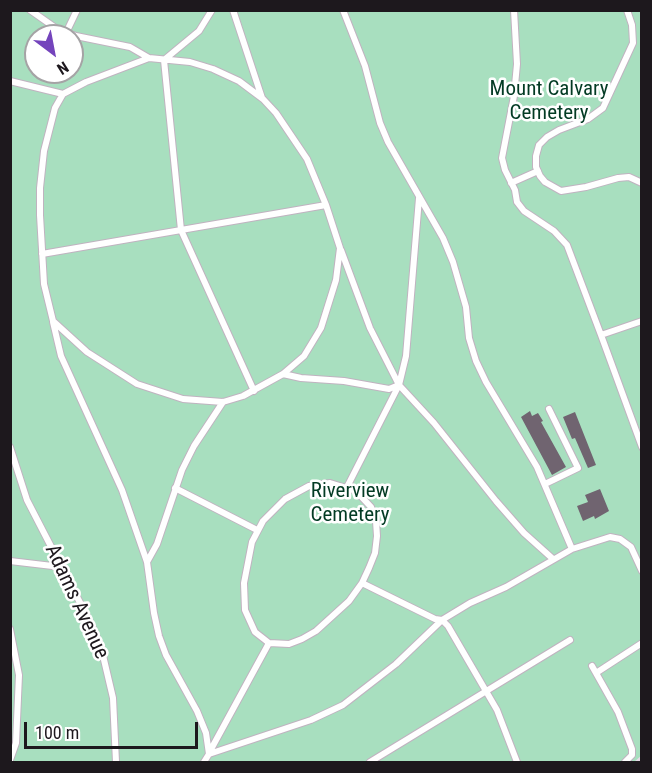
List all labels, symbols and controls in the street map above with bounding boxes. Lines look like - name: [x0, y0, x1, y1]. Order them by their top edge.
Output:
- north arrow: [24, 24, 84, 84]
- text: N: [54, 57, 72, 79]
- park label: Mount Calvary Cemetery: [490, 77, 608, 127]
- park label: Riverview Cemetery: [311, 479, 389, 529]
- street label: Adams Avenue: [39, 541, 113, 663]
- scale bar: [27, 710, 201, 748]
- text: 100 m: [35, 722, 79, 743]

